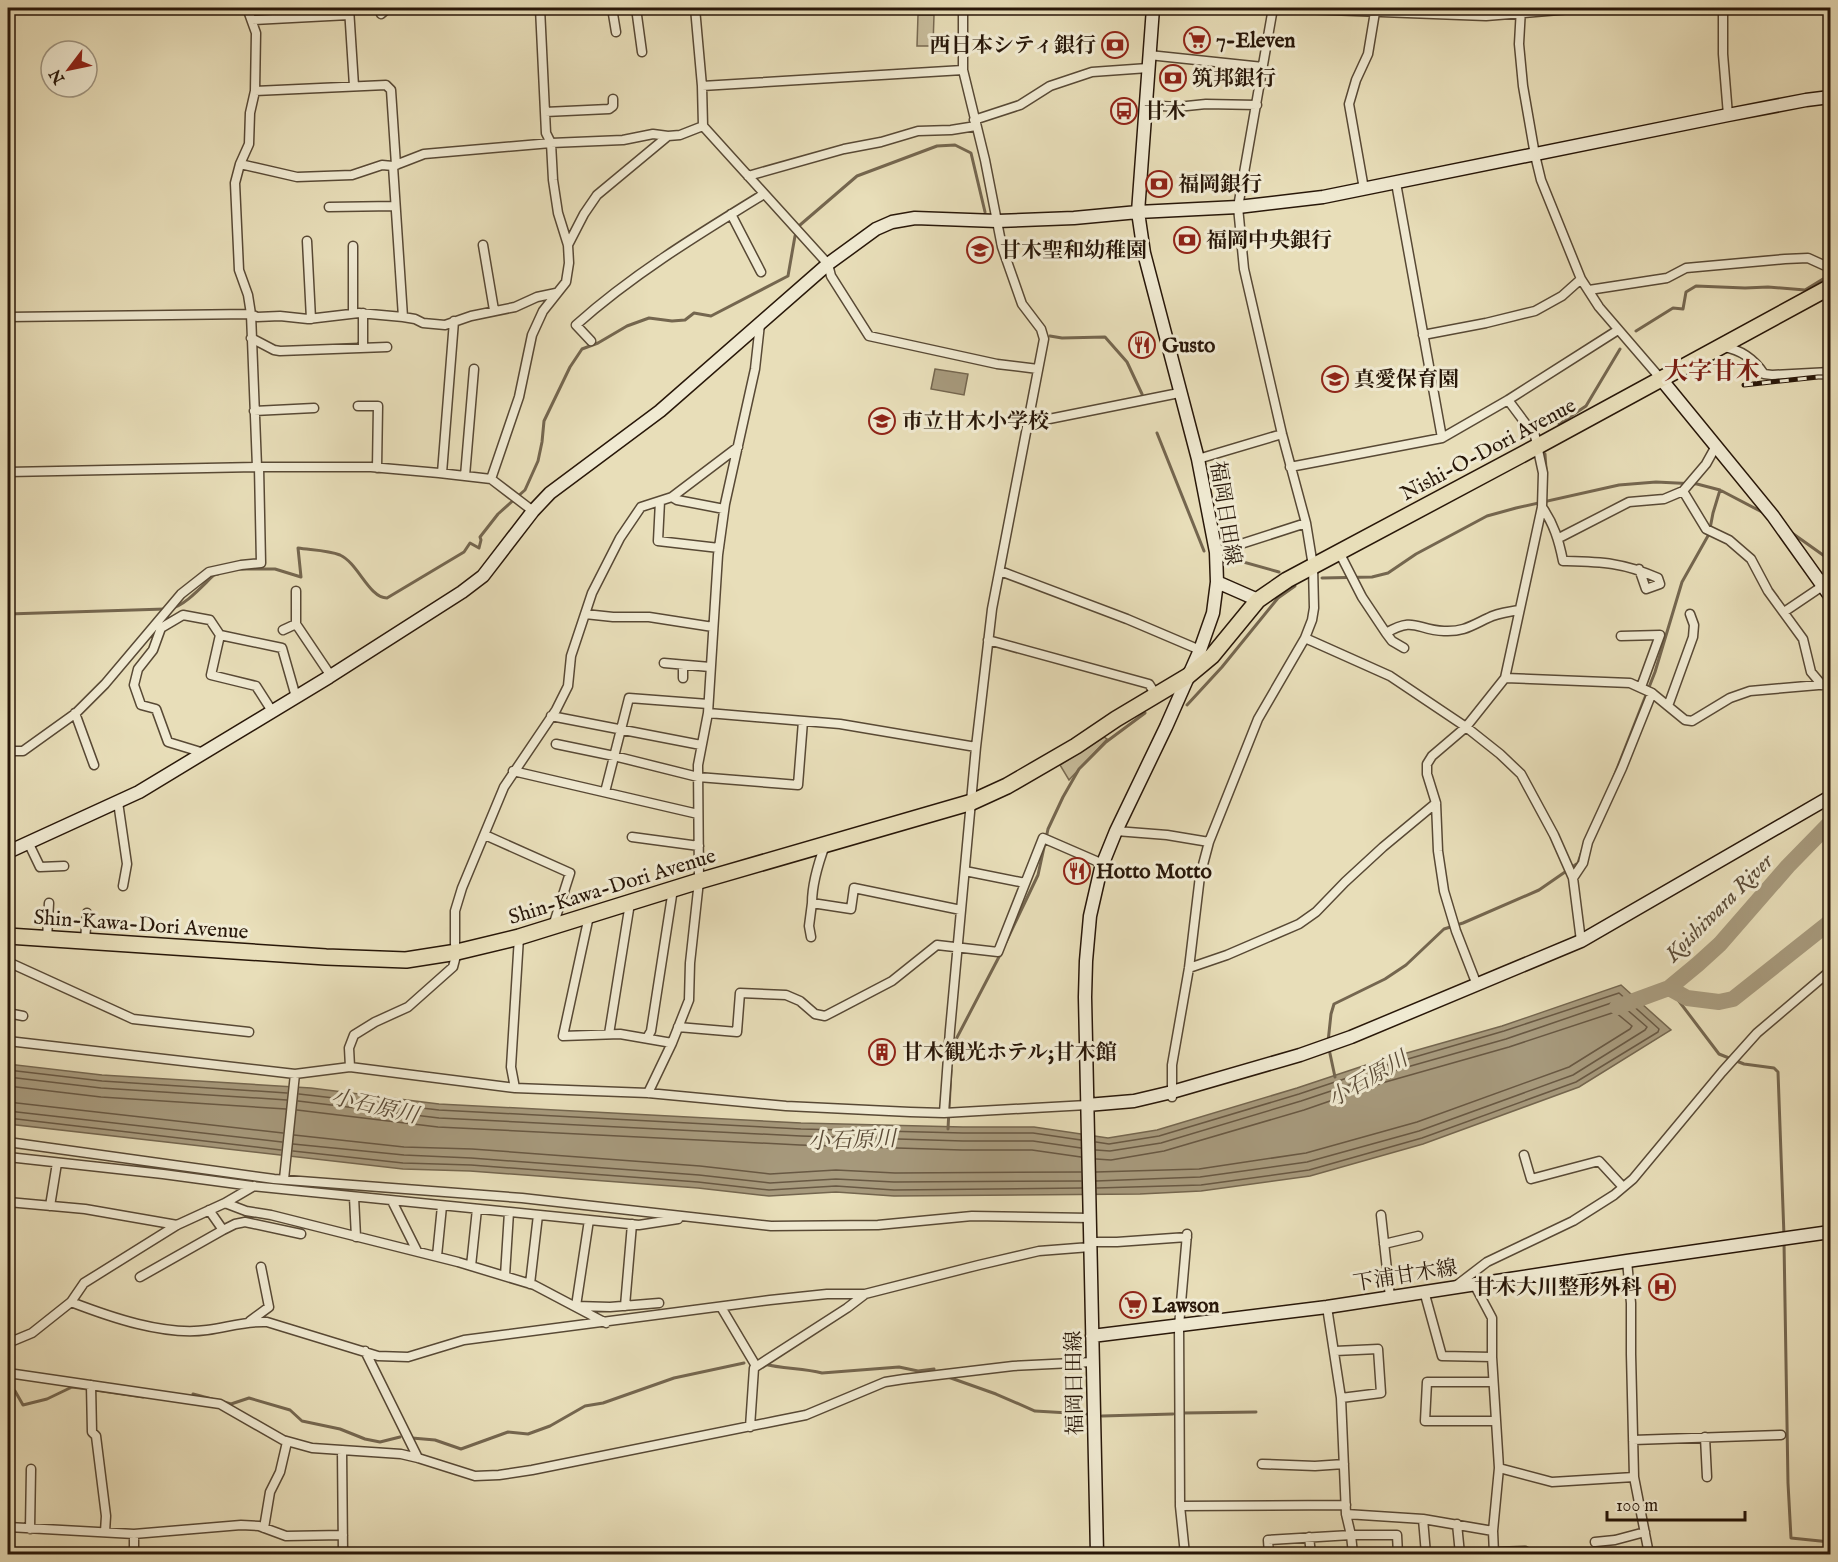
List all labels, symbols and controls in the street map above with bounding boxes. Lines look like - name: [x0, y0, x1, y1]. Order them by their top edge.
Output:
- supermarket icon: 7-Eleven: [1182, 25, 1212, 55]
- place label: 7-Eleven: [1216, 28, 1295, 55]
- bank icon: 西日本シティ銀行: [1100, 30, 1130, 60]
- place label: 西日本シティ銀行: [930, 33, 1096, 60]
- north arrow: [39, 39, 99, 99]
- bank icon: 筑邦銀行: [1158, 63, 1188, 93]
- text: N: [46, 65, 71, 88]
- place label: 筑邦銀行: [1192, 66, 1276, 93]
- bus stop icon: 甘木: [1109, 96, 1139, 126]
- place label: 甘木: [1144, 99, 1186, 126]
- bank icon: 福岡銀行: [1144, 169, 1174, 199]
- place label: 福岡銀行: [1178, 172, 1262, 199]
- bank icon: 福岡中央銀行: [1172, 225, 1202, 255]
- place label: 福岡中央銀行: [1206, 228, 1332, 255]
- school or university icon: 甘木聖和幼稚園: [965, 235, 995, 265]
- place label: 甘木聖和幼稚園: [1000, 238, 1147, 265]
- restaurant icon: Gusto: [1127, 330, 1157, 360]
- place label: Gusto: [1162, 333, 1216, 360]
- district label: 大字甘木: [1664, 357, 1760, 388]
- school or university icon: 真愛保育園: [1320, 364, 1350, 394]
- place label: 真愛保育園: [1354, 367, 1459, 394]
- street label: Nishi-O-Dori Avenue: [1396, 392, 1581, 508]
- school or university icon: 市立甘木小学校: [867, 406, 897, 436]
- place label: 市立甘木小学校: [902, 409, 1049, 436]
- street label: 福岡日田線: [1203, 459, 1246, 567]
- street label: Shin-Kawa-Dori Avenue: [506, 843, 720, 932]
- water label: Koishiwara River: [1659, 847, 1781, 969]
- restaurant icon: Hotto Motto: [1062, 856, 1092, 886]
- place label: Hotto Motto: [1096, 859, 1212, 886]
- street label: Shin-Kawa-Dori Avenue: [33, 905, 250, 946]
- building icon: 甘木観光ホテル;甘木館: [867, 1037, 897, 1067]
- place label: 甘木観光ホテル;甘木館: [902, 1040, 1117, 1067]
- water label: 小石原川: [1323, 1045, 1415, 1114]
- water label: 小石原川: [329, 1083, 423, 1131]
- water label: 小石原川: [808, 1125, 899, 1157]
- street label: 下浦甘木線: [1351, 1255, 1459, 1298]
- hospital icon: 甘木大川整形外科: [1647, 1272, 1677, 1302]
- place label: 甘木大川整形外科: [1474, 1275, 1642, 1302]
- supermarket icon: Lawson: [1118, 1290, 1148, 1320]
- place label: Lawson: [1152, 1293, 1219, 1320]
- street label: 福岡日田線: [1061, 1330, 1090, 1436]
- scale bar: [1607, 1484, 1745, 1522]
- text: 100 m: [1616, 1495, 1658, 1518]

